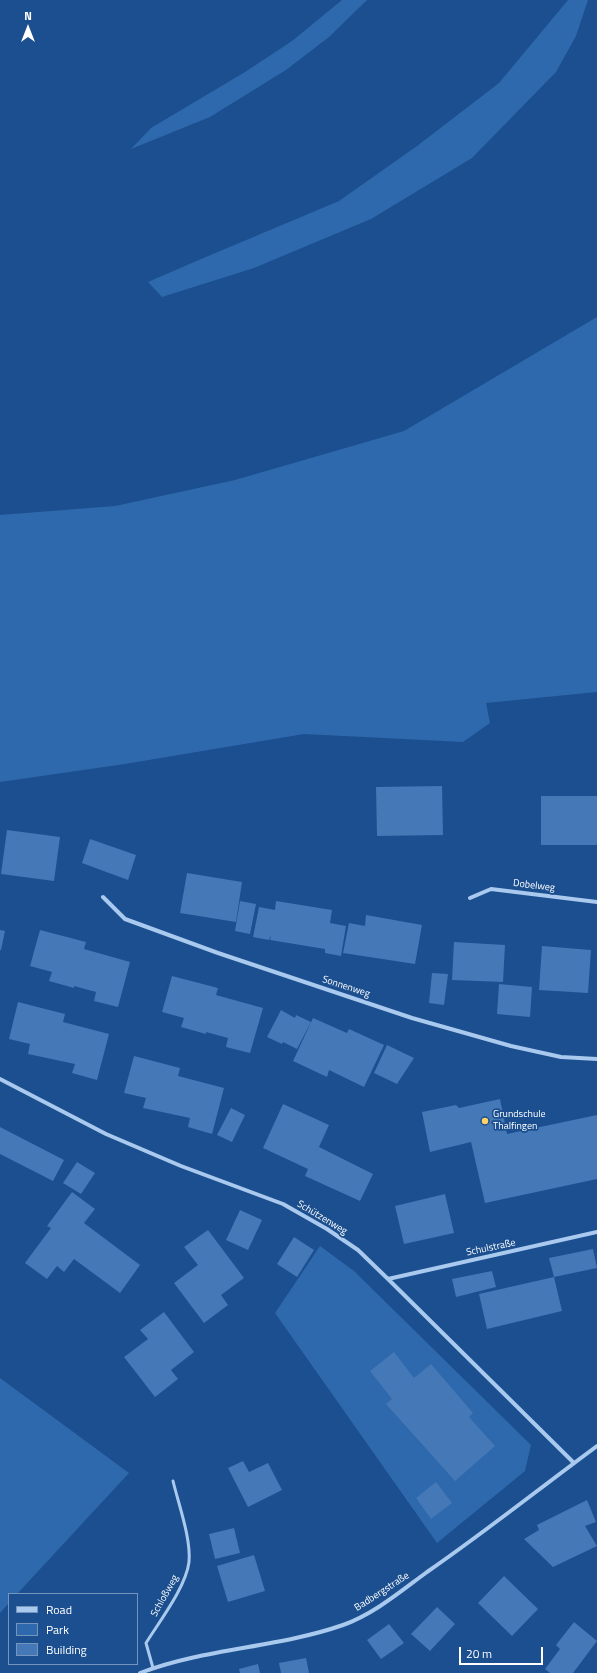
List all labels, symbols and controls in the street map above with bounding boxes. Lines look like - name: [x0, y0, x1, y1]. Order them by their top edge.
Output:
- north arrow: [8, 8, 48, 48]
- text: N: [24, 8, 32, 24]
- street label: Dobelweg: [512, 877, 556, 895]
- street label: Sonnenweg: [321, 974, 371, 1000]
- place label: Grundschule Thalfingen: [493, 1109, 546, 1132]
- marker: Grundschule Thalfingen: [480, 1116, 490, 1126]
- street label: Schützenweg: [295, 1198, 349, 1238]
- street label: Schulstraße: [465, 1237, 517, 1259]
- street label: Badbergstraße: [352, 1570, 412, 1614]
- street label: Schloßweg: [149, 1573, 181, 1619]
- legend: [8, 1593, 138, 1665]
- text: Road: [46, 1600, 72, 1619]
- text: Park: [46, 1620, 69, 1639]
- scale bar: [461, 1639, 545, 1665]
- text: Building: [46, 1640, 87, 1659]
- text: 20 m: [466, 1644, 492, 1663]

